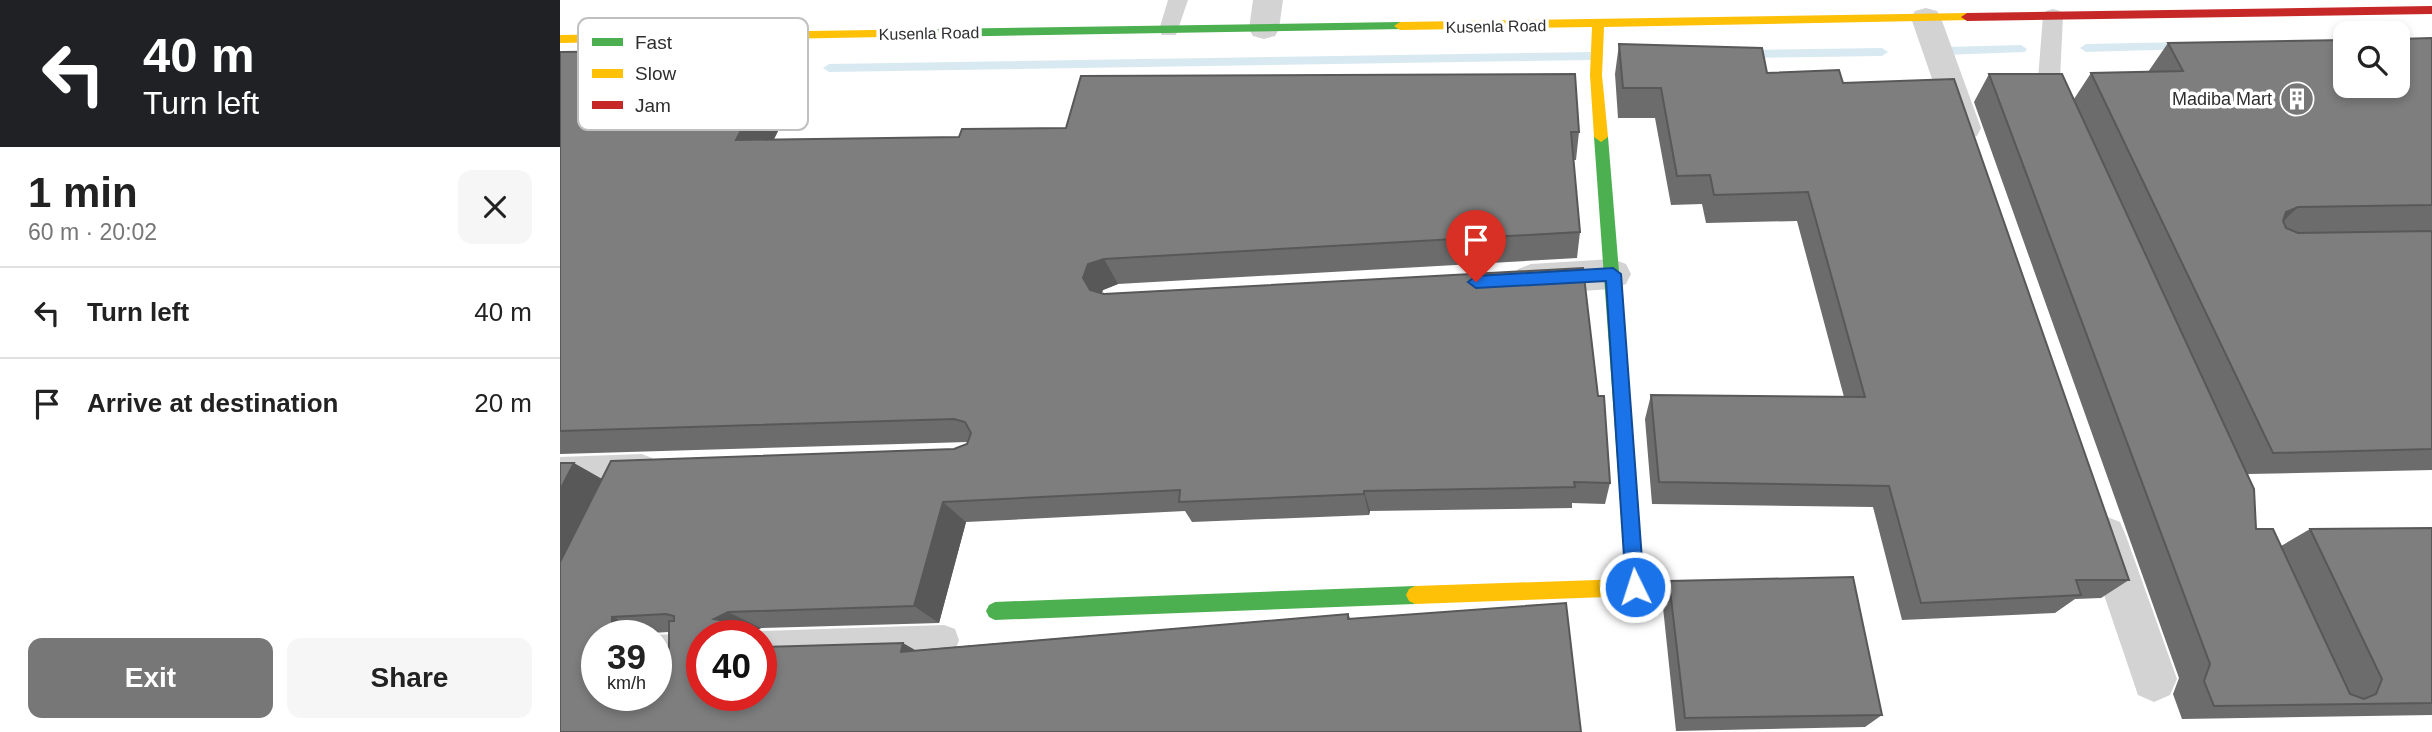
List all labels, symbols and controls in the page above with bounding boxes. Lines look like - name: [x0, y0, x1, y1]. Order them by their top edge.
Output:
- street label: Kusenla Road: [1446, 17, 1546, 36]
- legend: [578, 18, 808, 130]
- map controls: [2333, 21, 2410, 98]
- button: search: [2333, 21, 2410, 98]
- street label: Kusenla Road: [879, 24, 979, 43]
- icon: left: [28, 28, 119, 119]
- text: 40 m: [143, 28, 255, 82]
- text: Fast: [635, 32, 673, 53]
- text: Slow: [635, 63, 676, 84]
- building icon: Madiba Mart: [2278, 80, 2316, 118]
- text: Turn left: [143, 85, 259, 121]
- place label: Madiba Mart: [2172, 89, 2272, 109]
- text: Jam: [635, 95, 671, 116]
- text: 1 min: [28, 169, 138, 216]
- button: close: [458, 170, 532, 244]
- pin: [1446, 210, 1506, 282]
- text: 60 m · 20:02: [28, 219, 157, 245]
- icon: arrive: [1457, 221, 1495, 259]
- icon: left: [28, 294, 66, 332]
- text: Turn left: [87, 297, 189, 327]
- text: 40 m: [474, 297, 532, 327]
- icon: arrive: [28, 385, 66, 423]
- text: Arrive at destination: [87, 388, 338, 418]
- text: 20 m: [474, 388, 532, 418]
- position arrow: [1598, 550, 1672, 624]
- speed limit sign: 40: [686, 620, 777, 711]
- text: 39: [607, 637, 646, 676]
- button: Exit: [28, 638, 273, 718]
- button: Share: [287, 638, 532, 718]
- text: km/h: [607, 673, 646, 693]

